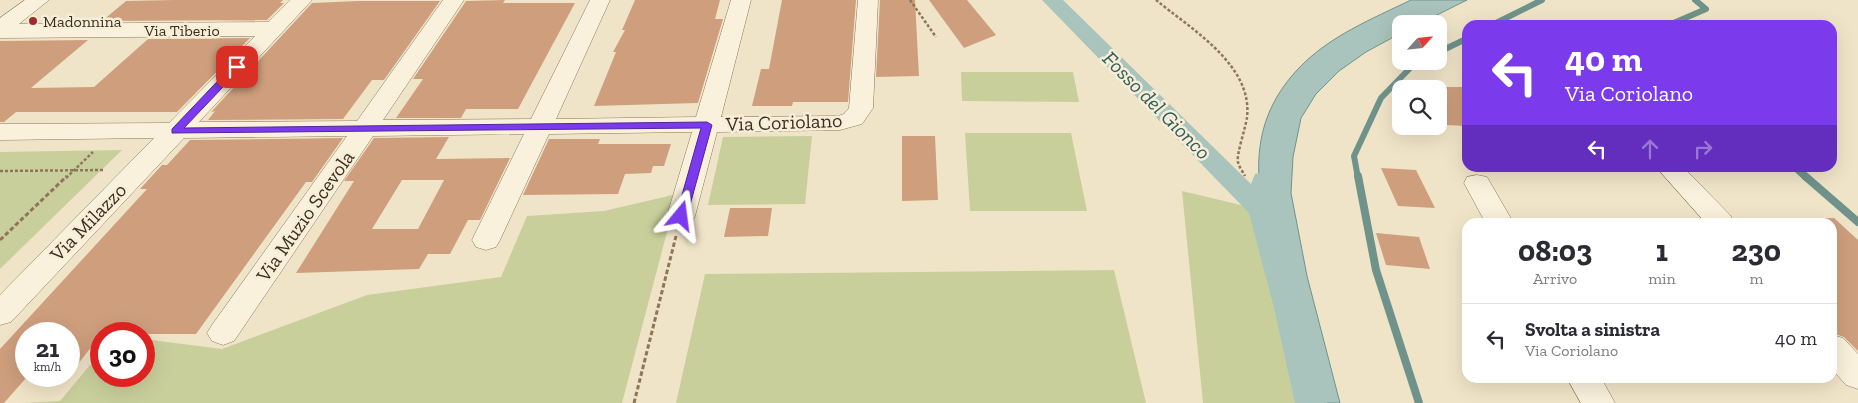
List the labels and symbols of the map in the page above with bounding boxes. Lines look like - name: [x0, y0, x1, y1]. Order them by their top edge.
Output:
- place label: Madonnina: [43, 12, 122, 31]
- marker: Madonnina: [27, 15, 39, 27]
- north arrow: [1392, 15, 1448, 70]
- street label: Via Tiberio: [143, 21, 220, 40]
- pin: [216, 46, 258, 88]
- water label: Fosso del Gionco: [1098, 46, 1216, 164]
- street label: Via Coriolano: [724, 108, 843, 136]
- street label: Via Muzio Scevola: [250, 146, 359, 287]
- street label: Via Milazzo: [44, 178, 131, 267]
- position arrow: [654, 189, 706, 241]
- speed limit sign: 30: [90, 322, 155, 387]

